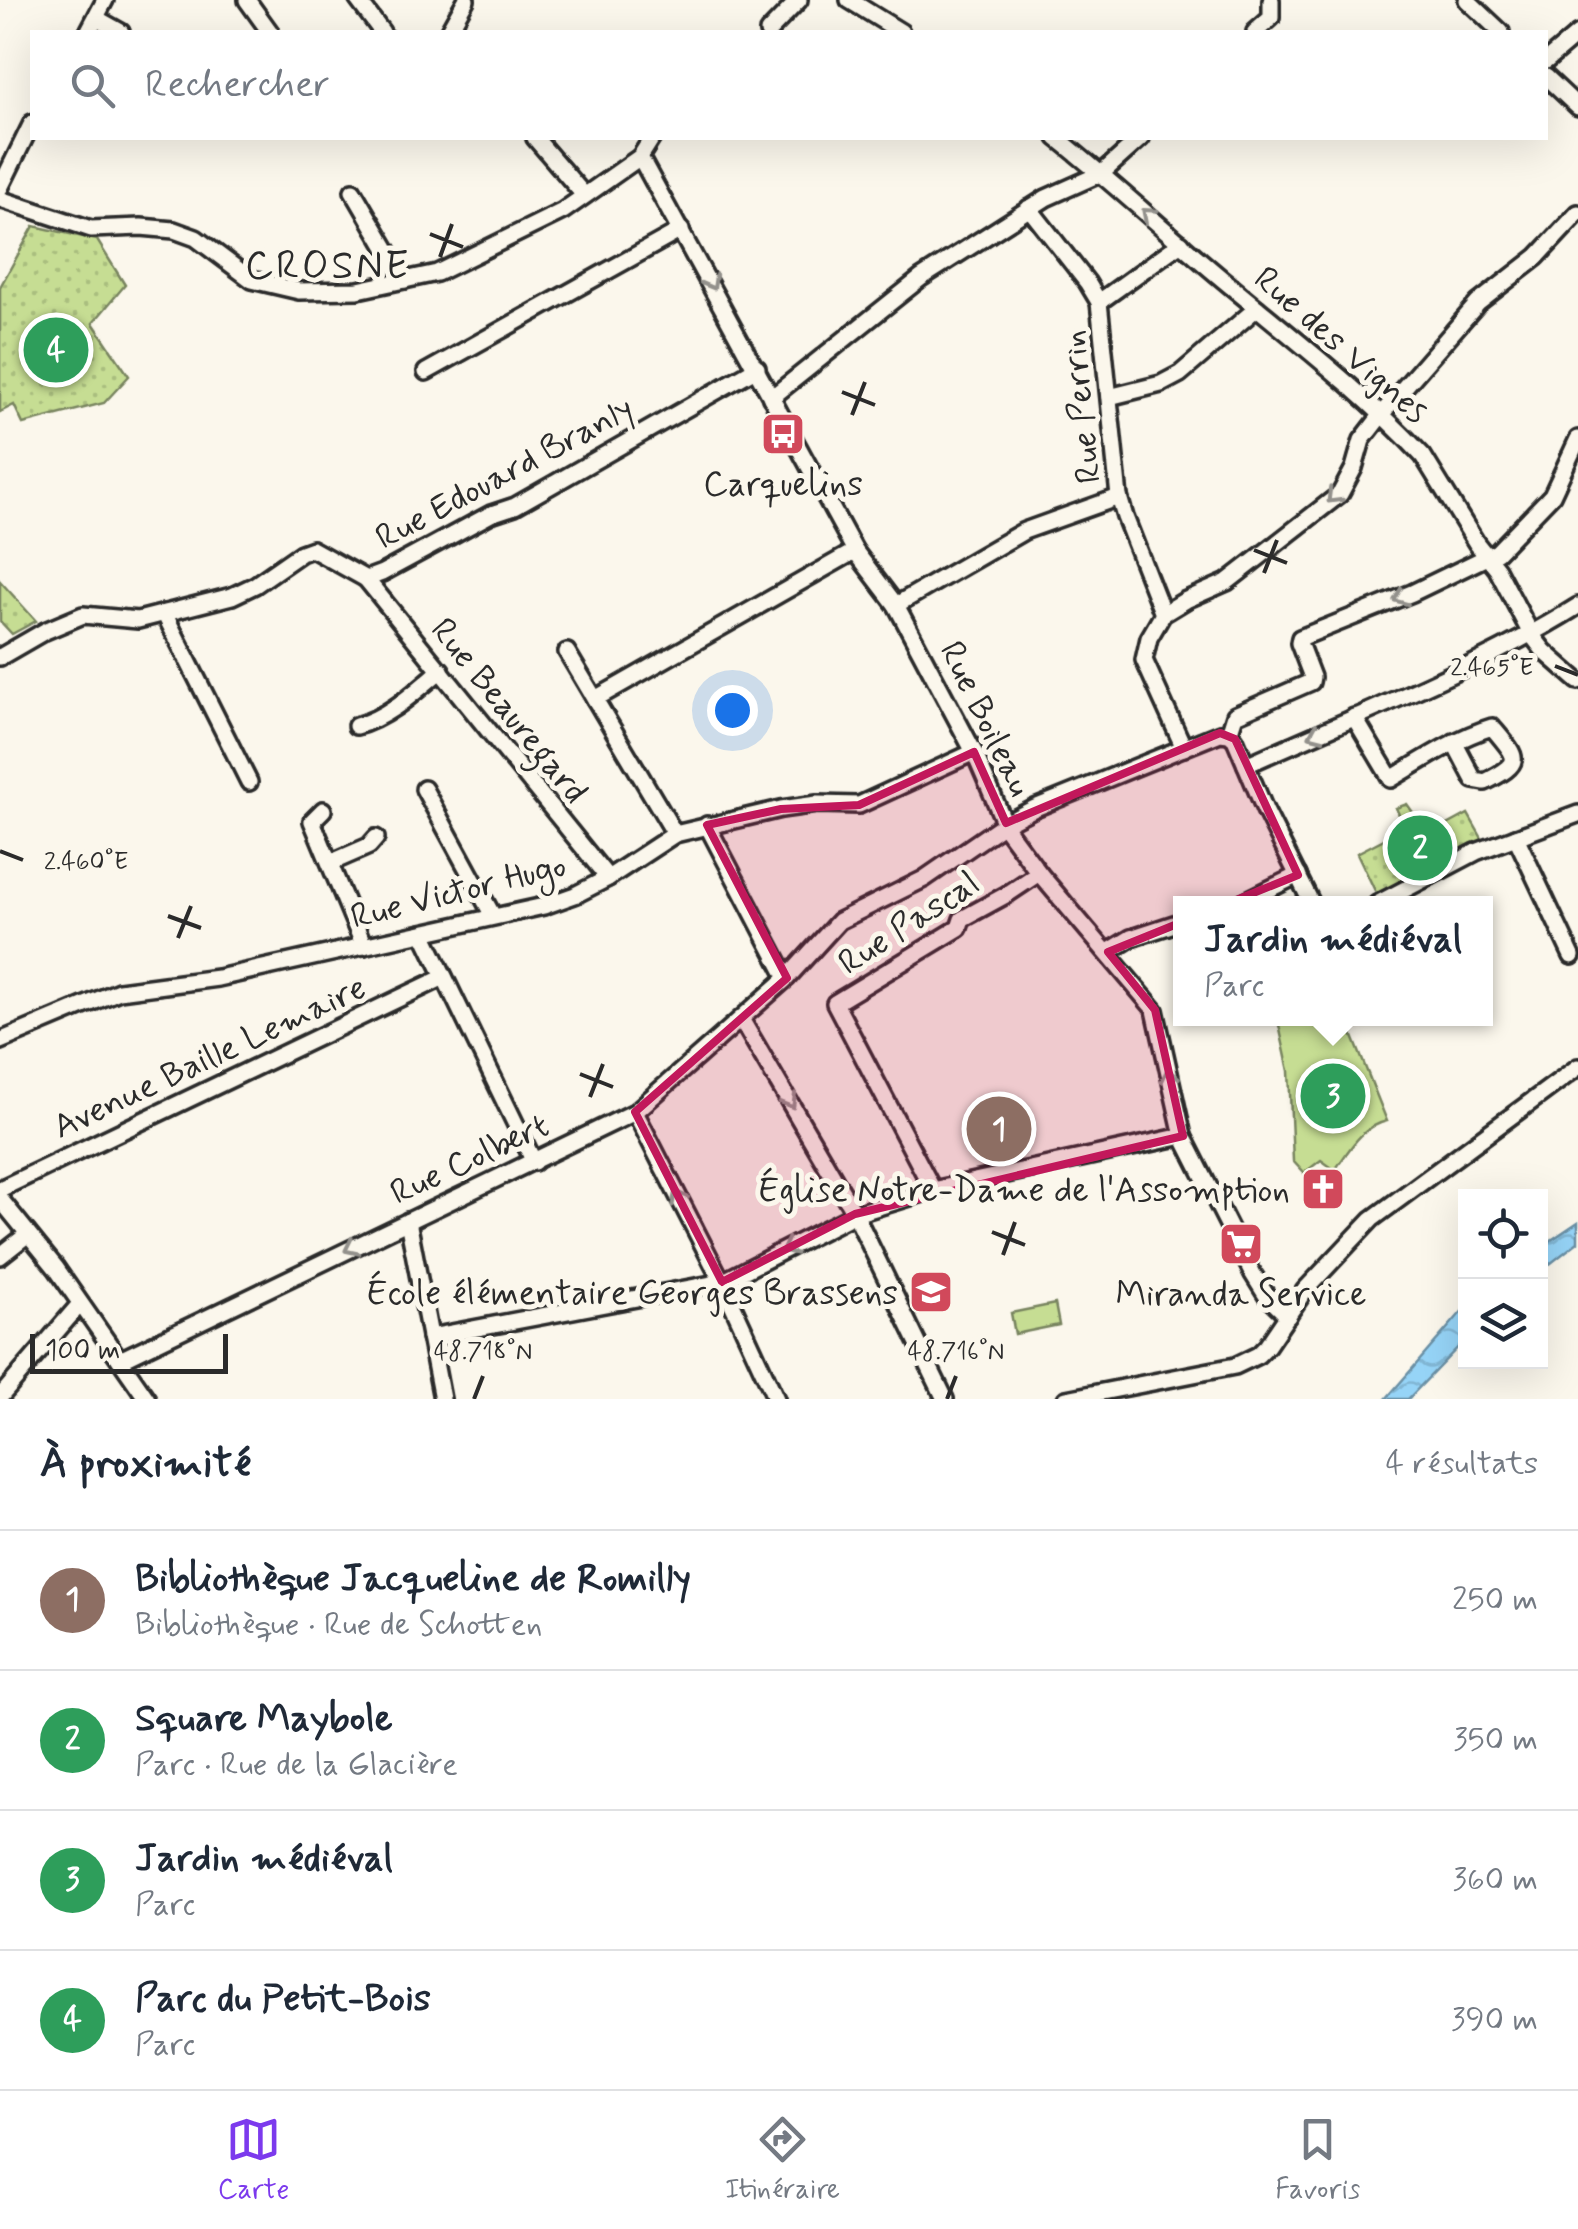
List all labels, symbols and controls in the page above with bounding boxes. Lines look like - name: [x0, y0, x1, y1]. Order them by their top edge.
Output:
- search box: [30, 30, 1548, 140]
- icon: search: [65, 58, 120, 113]
- text: Rechercher: [145, 61, 330, 110]
- one-way arrow: [1141, 208, 1160, 226]
- district label: CROSNE: [245, 241, 411, 293]
- street label: Rue des Vignes: [1243, 257, 1438, 434]
- one-way arrow: [698, 273, 718, 291]
- pin: 4: [23, 312, 88, 388]
- street label: Rue Perrin: [1051, 328, 1113, 486]
- street label: Rue Edouard Branly: [368, 386, 642, 561]
- bus stop icon: Carquelins: [760, 411, 806, 457]
- place label: Carquelins: [703, 462, 863, 508]
- one-way arrow: [1327, 485, 1345, 503]
- one-way arrow: [1392, 586, 1409, 606]
- street label: Rue Beauregard: [416, 609, 598, 816]
- street label: Rue Boileau: [928, 634, 1043, 804]
- text: 2.465°E: [1450, 652, 1534, 685]
- your location: [707, 685, 758, 736]
- one-way arrow: [1307, 722, 1325, 742]
- pin: 2: [1388, 810, 1452, 886]
- street label: Rue Victor Hugo: [346, 843, 572, 944]
- text: 2.460°E: [44, 846, 128, 879]
- street label: Rue Pascal: [830, 861, 988, 986]
- popup: [1173, 896, 1493, 1026]
- text: Jardin médiéval: [1204, 916, 1462, 965]
- street label: Avenue Baille Lemaire: [46, 965, 374, 1151]
- text: Parc: [1204, 965, 1264, 1007]
- pin: 3: [1300, 1058, 1366, 1134]
- one-way arrow: [1160, 1067, 1181, 1084]
- one-way arrow: [778, 1092, 798, 1110]
- pin: 1: [966, 1092, 1032, 1166]
- street label: Rue Colbert: [383, 1103, 557, 1217]
- church icon: Église Notre-Dame de l'Assomption: [1300, 1166, 1346, 1212]
- place label: Église Notre-Dame de l'Assomption: [758, 1167, 1290, 1214]
- one-way arrow: [670, 1189, 690, 1207]
- map controls: [1458, 1189, 1548, 1369]
- button: locate: [1458, 1189, 1548, 1279]
- supermarket icon: Miranda Service: [1218, 1221, 1264, 1267]
- one-way arrow: [343, 1236, 361, 1256]
- one-way arrow: [781, 1236, 799, 1255]
- school or university icon: École élémentaire Georges Brassens: [908, 1269, 954, 1315]
- place label: École élémentaire Georges Brassens: [366, 1270, 898, 1317]
- place label: Miranda Service: [1115, 1272, 1367, 1318]
- button: layers: [1458, 1279, 1548, 1369]
- scale bar: [30, 1329, 228, 1374]
- text: 100 m: [45, 1333, 120, 1370]
- text: 48.718°N: [434, 1336, 532, 1369]
- text: 48.716°N: [908, 1336, 1004, 1369]
- text: À proximité: [40, 1437, 251, 1492]
- text: 4 résultats: [1385, 1443, 1538, 1485]
- text: Bibliothèque Jacqueline de Romilly: [135, 1555, 691, 1604]
- text: 1: [65, 1579, 80, 1621]
- text: 250 m: [1452, 1579, 1538, 1621]
- text: Bibliothèque · Rue de Schotten: [135, 1604, 542, 1646]
- text: Square Maybole: [135, 1695, 393, 1744]
- text: 2: [65, 1719, 80, 1761]
- text: 350 m: [1453, 1719, 1538, 1761]
- text: Parc · Rue de la Glacière: [135, 1744, 458, 1786]
- text: Jardin médiéval: [135, 1835, 393, 1884]
- text: 3: [65, 1859, 80, 1901]
- text: 360 m: [1452, 1859, 1538, 1901]
- text: Parc: [135, 1884, 195, 1926]
- text: Parc du Petit-Bois: [135, 1975, 431, 2024]
- text: 4: [63, 1999, 82, 2041]
- text: 390 m: [1451, 1999, 1538, 2041]
- text: Parc: [135, 2024, 195, 2066]
- tab: Carte: [218, 2112, 289, 2209]
- tab: Itinéraire: [725, 2112, 840, 2209]
- tab: Favoris: [1275, 2112, 1360, 2209]

